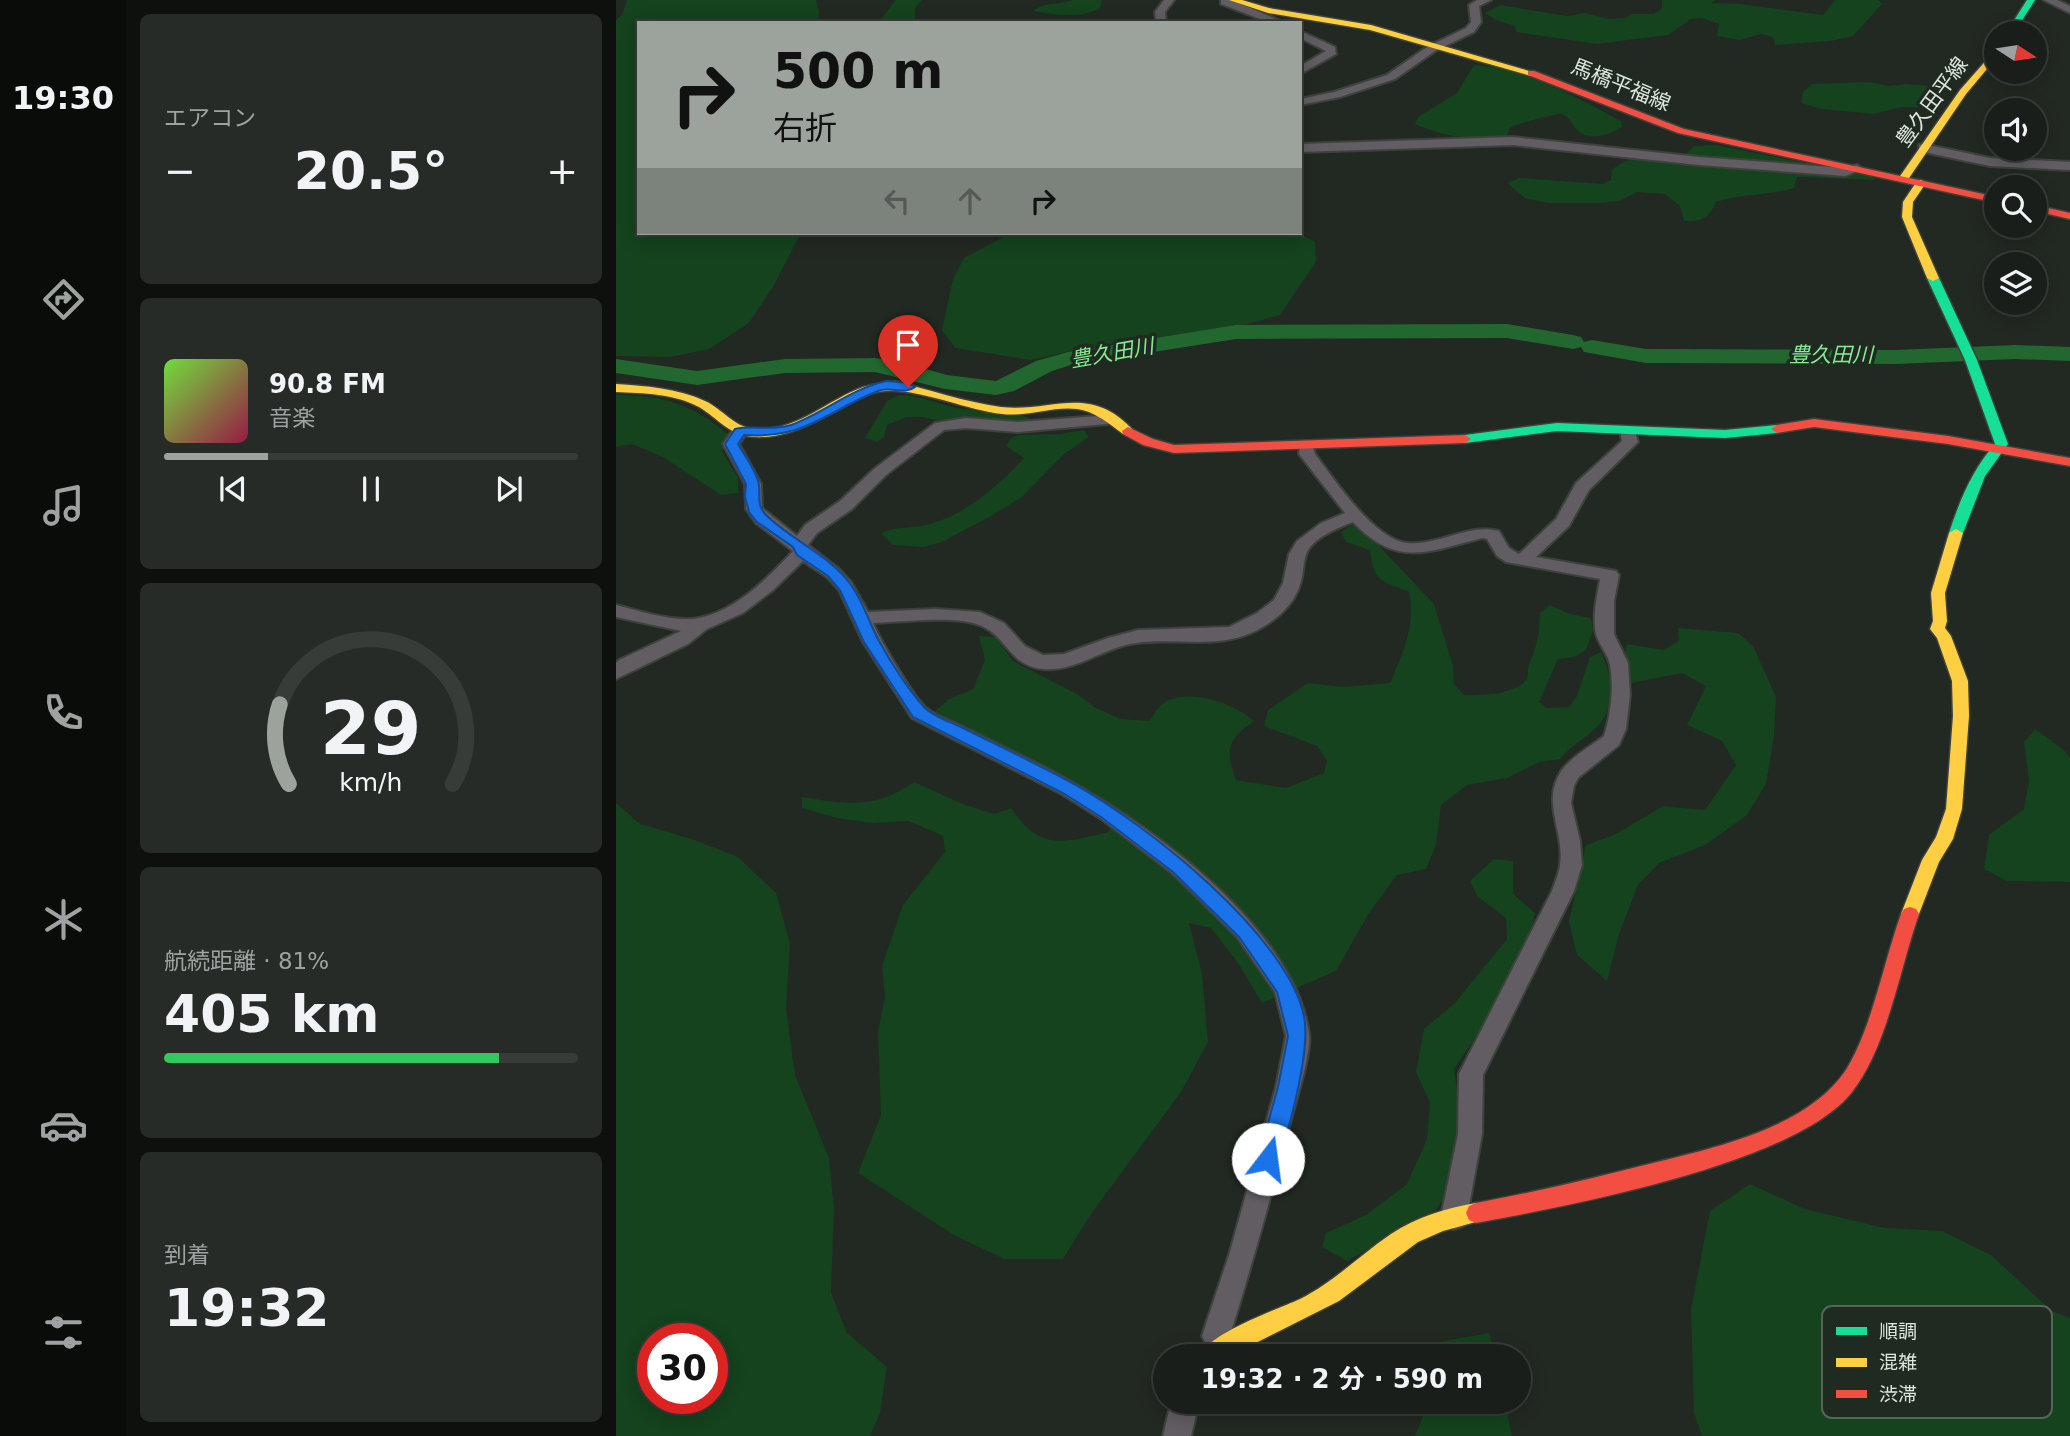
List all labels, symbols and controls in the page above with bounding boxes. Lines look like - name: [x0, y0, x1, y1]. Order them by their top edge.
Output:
- north arrow: [1984, 21, 2048, 84]
- map controls: [1984, 21, 2047, 315]
- text: 500 m: [773, 43, 943, 100]
- icon: right: [658, 49, 749, 140]
- street label: 豊久田平線: [1891, 52, 1973, 152]
- street label: 馬橋平福線: [1568, 54, 1674, 116]
- text: 19:30: [12, 79, 114, 117]
- button: sound: [1984, 98, 2047, 161]
- text: エアコン: [164, 105, 256, 131]
- text: 右折: [773, 109, 837, 147]
- text: 20.5°: [294, 141, 448, 201]
- text: −: [164, 149, 196, 193]
- text: +: [546, 149, 578, 193]
- button: search: [1984, 175, 2047, 238]
- icon: left: [878, 182, 916, 220]
- icon: ahead: [951, 182, 989, 220]
- icon: right: [1024, 182, 1062, 220]
- button: layers: [1984, 252, 2047, 315]
- icon: directions: [39, 275, 88, 324]
- pin: [878, 315, 938, 387]
- icon: arrive: [889, 326, 927, 364]
- water label: 豊久田川: [1069, 334, 1157, 372]
- water label: 豊久田川: [1789, 343, 1875, 367]
- text: 90.8 FM: [269, 369, 386, 399]
- text: 音楽: [269, 405, 315, 431]
- icon: previous: [214, 470, 252, 508]
- icon: pause: [352, 470, 390, 508]
- icon: next: [490, 470, 528, 508]
- icon: music: [39, 481, 88, 530]
- text: 29: [320, 686, 422, 771]
- icon: phone: [39, 688, 88, 737]
- text: km/h: [339, 768, 403, 797]
- icon: climate: [39, 895, 88, 944]
- text: 航続距離 · 81%: [164, 948, 329, 974]
- text: 405 km: [164, 984, 379, 1044]
- icon: car: [39, 1101, 88, 1150]
- position arrow: [1231, 1122, 1305, 1196]
- text: 到着: [164, 1242, 210, 1268]
- text: 19:32: [164, 1278, 330, 1338]
- legend: [1822, 1306, 2052, 1418]
- icon: filters: [39, 1308, 88, 1357]
- text: 順調: [1879, 1320, 1917, 1342]
- speed limit sign: 30: [637, 1323, 728, 1414]
- text: 混雑: [1879, 1351, 1917, 1373]
- text: 19:32 · 2 分 · 590 m: [1201, 1364, 1483, 1394]
- text: 渋滞: [1879, 1383, 1917, 1405]

